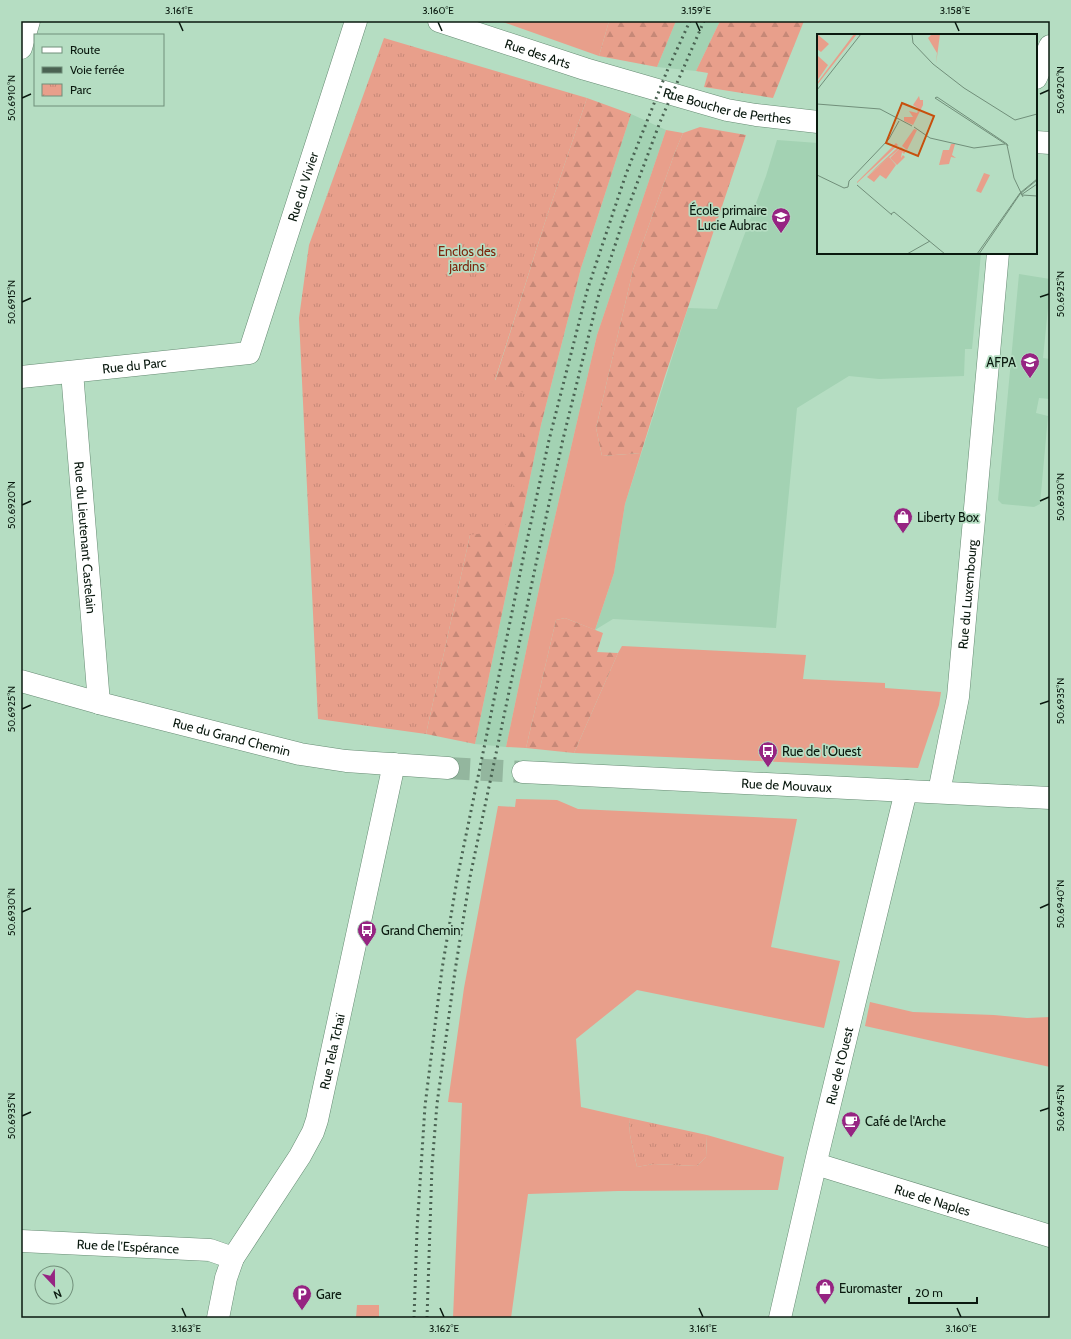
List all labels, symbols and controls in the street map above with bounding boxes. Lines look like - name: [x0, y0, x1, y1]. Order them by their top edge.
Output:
- text: 3.161°E: [165, 4, 193, 17]
- text: 3.160°E: [422, 4, 454, 17]
- text: 3.159°E: [681, 4, 712, 17]
- text: 3.158°E: [940, 4, 971, 17]
- legend: [34, 34, 164, 106]
- inset map: [817, 34, 1037, 254]
- street label: Rue des Arts: [503, 35, 573, 72]
- text: Route: [70, 42, 100, 57]
- text: Voie ferrée: [70, 62, 124, 77]
- text: 50.6920°N: [1054, 66, 1067, 114]
- text: 50.6910°N: [5, 75, 18, 121]
- text: Parc: [70, 82, 92, 97]
- street label: Rue Boucher de Perthes: [661, 84, 793, 127]
- street label: Rue du Vivier: [284, 149, 322, 224]
- place label: École primaire Lucie Aubrac: [689, 201, 767, 233]
- school or university icon: École primaire Lucie Aubrac: [770, 206, 792, 234]
- park label: Enclos des jardins: [438, 243, 497, 275]
- text: 50.6925°N: [1054, 271, 1067, 317]
- text: 50.6915°N: [5, 280, 18, 324]
- school or university icon: AFPA: [1019, 351, 1041, 379]
- street label: Rue du Parc: [101, 354, 167, 376]
- place label: AFPA: [986, 354, 1016, 370]
- street label: Rue du Lieutenant Castelain: [71, 461, 100, 614]
- text: 50.6930°N: [1054, 473, 1067, 521]
- text: 50.6920°N: [5, 481, 18, 529]
- shop icon: Liberty Box: [892, 506, 914, 534]
- place label: Liberty Box: [917, 509, 980, 525]
- street label: Rue du Luxembourg: [954, 538, 980, 650]
- text: 50.6935°N: [1054, 678, 1067, 724]
- text: 50.6925°N: [5, 686, 18, 732]
- street label: Rue du Grand Chemin: [171, 714, 292, 759]
- bus stop icon: Rue de l'Ouest: [757, 740, 779, 768]
- place label: Rue de l'Ouest: [782, 743, 862, 759]
- street label: Rue de Mouvaux: [741, 775, 833, 795]
- text: 50.6940°N: [1054, 880, 1067, 928]
- text: 50.6930°N: [5, 888, 18, 936]
- bus stop icon: Grand Chemin: [356, 919, 378, 947]
- place label: Grand Chemin: [381, 922, 460, 938]
- street label: Rue Tela Tchaï: [316, 1011, 348, 1091]
- street label: Rue de l'Ouest: [822, 1025, 856, 1106]
- text: 50.6945°N: [1054, 1085, 1067, 1131]
- text: 50.6935°N: [5, 1093, 18, 1139]
- cafe icon: Café de l'Arche: [840, 1110, 862, 1138]
- place label: Café de l'Arche: [865, 1113, 946, 1129]
- street label: Rue de Naples: [893, 1181, 973, 1219]
- street label: Rue de l'Espérance: [76, 1236, 180, 1257]
- north arrow: [34, 1265, 74, 1305]
- shop icon: Euromaster: [814, 1277, 836, 1305]
- scale bar: [909, 1279, 977, 1305]
- place label: Euromaster: [839, 1280, 903, 1296]
- parking icon: Gare: [291, 1283, 313, 1311]
- text: 20 m: [915, 1285, 943, 1300]
- text: N: [52, 1286, 64, 1302]
- place label: Gare: [316, 1286, 342, 1302]
- text: 3.163°E: [171, 1322, 202, 1335]
- text: 3.162°E: [429, 1322, 459, 1335]
- text: 3.161°E: [689, 1322, 717, 1335]
- text: 3.160°E: [945, 1322, 977, 1335]

